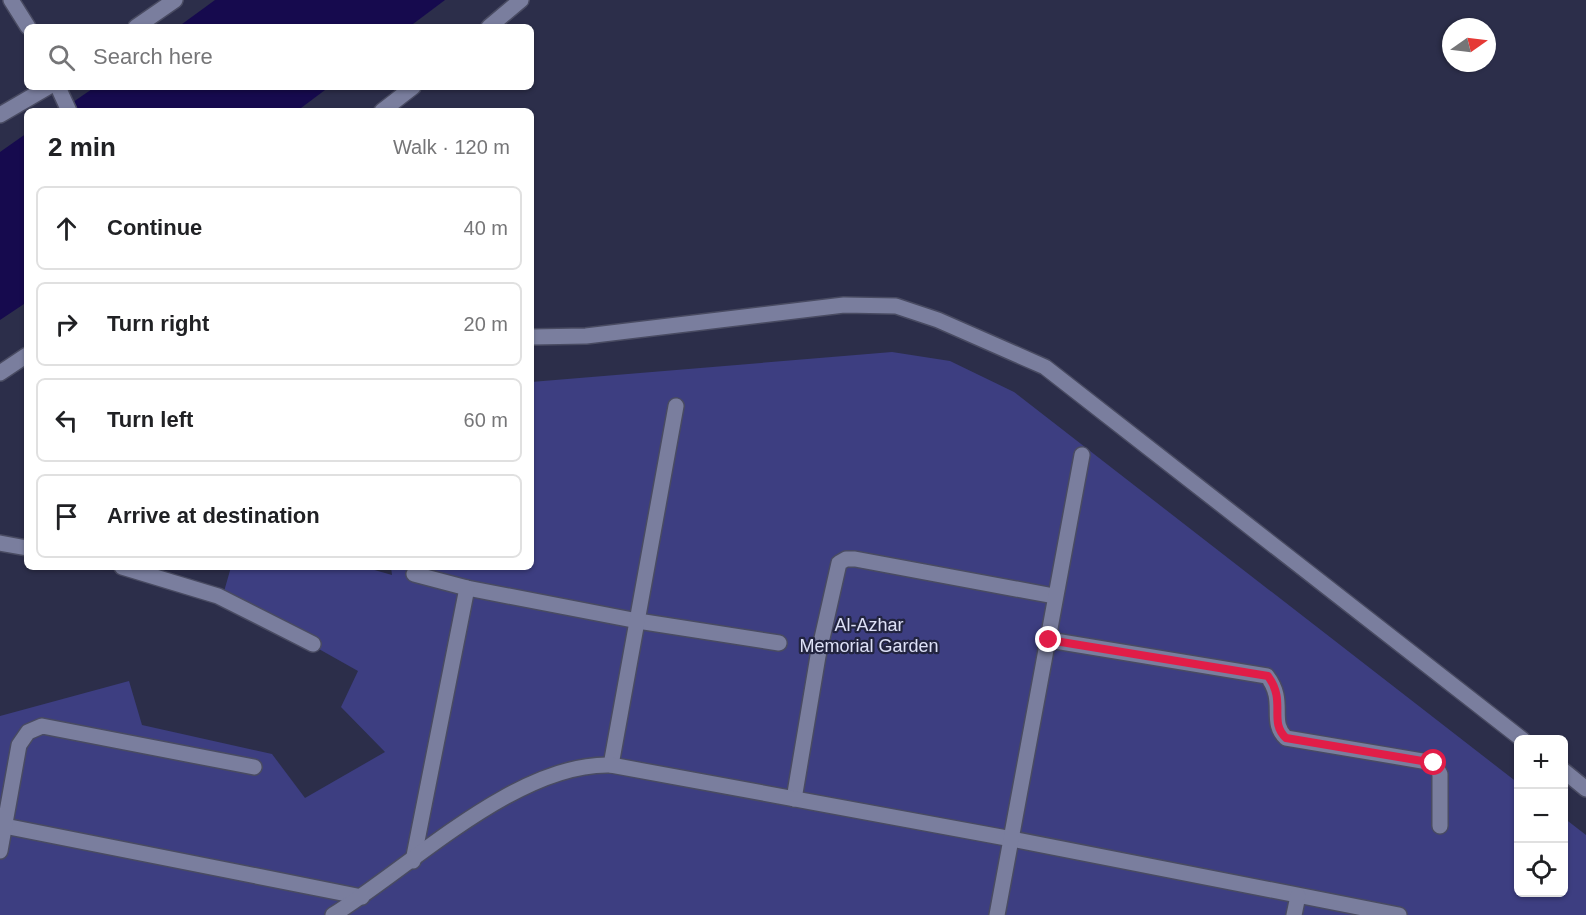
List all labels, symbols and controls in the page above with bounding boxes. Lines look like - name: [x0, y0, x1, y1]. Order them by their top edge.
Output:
- north arrow: [1442, 18, 1496, 72]
- search box: [24, 24, 534, 90]
- icon: search: [45, 41, 78, 74]
- text: Search here: [93, 44, 213, 69]
- text: 2 min: [48, 132, 116, 162]
- text: Walk · 120 m: [393, 136, 510, 158]
- icon: ahead: [50, 212, 83, 245]
- text: Continue: [107, 215, 202, 240]
- text: 40 m: [464, 217, 508, 239]
- icon: right: [50, 308, 83, 341]
- text: Turn right: [107, 311, 209, 336]
- text: 20 m: [464, 313, 508, 335]
- icon: left: [50, 404, 83, 437]
- text: Turn left: [107, 407, 193, 432]
- text: 60 m: [464, 409, 508, 431]
- icon: arrive: [50, 500, 83, 533]
- text: Arrive at destination: [107, 503, 320, 528]
- park label: Al-Azhar Memorial Garden: [799, 615, 939, 656]
- route end: [1035, 626, 1061, 652]
- map controls: [1514, 735, 1568, 897]
- button: +: [1514, 735, 1568, 789]
- route start: [1420, 749, 1446, 775]
- button: −: [1514, 789, 1568, 843]
- button: locate: [1514, 843, 1568, 897]

